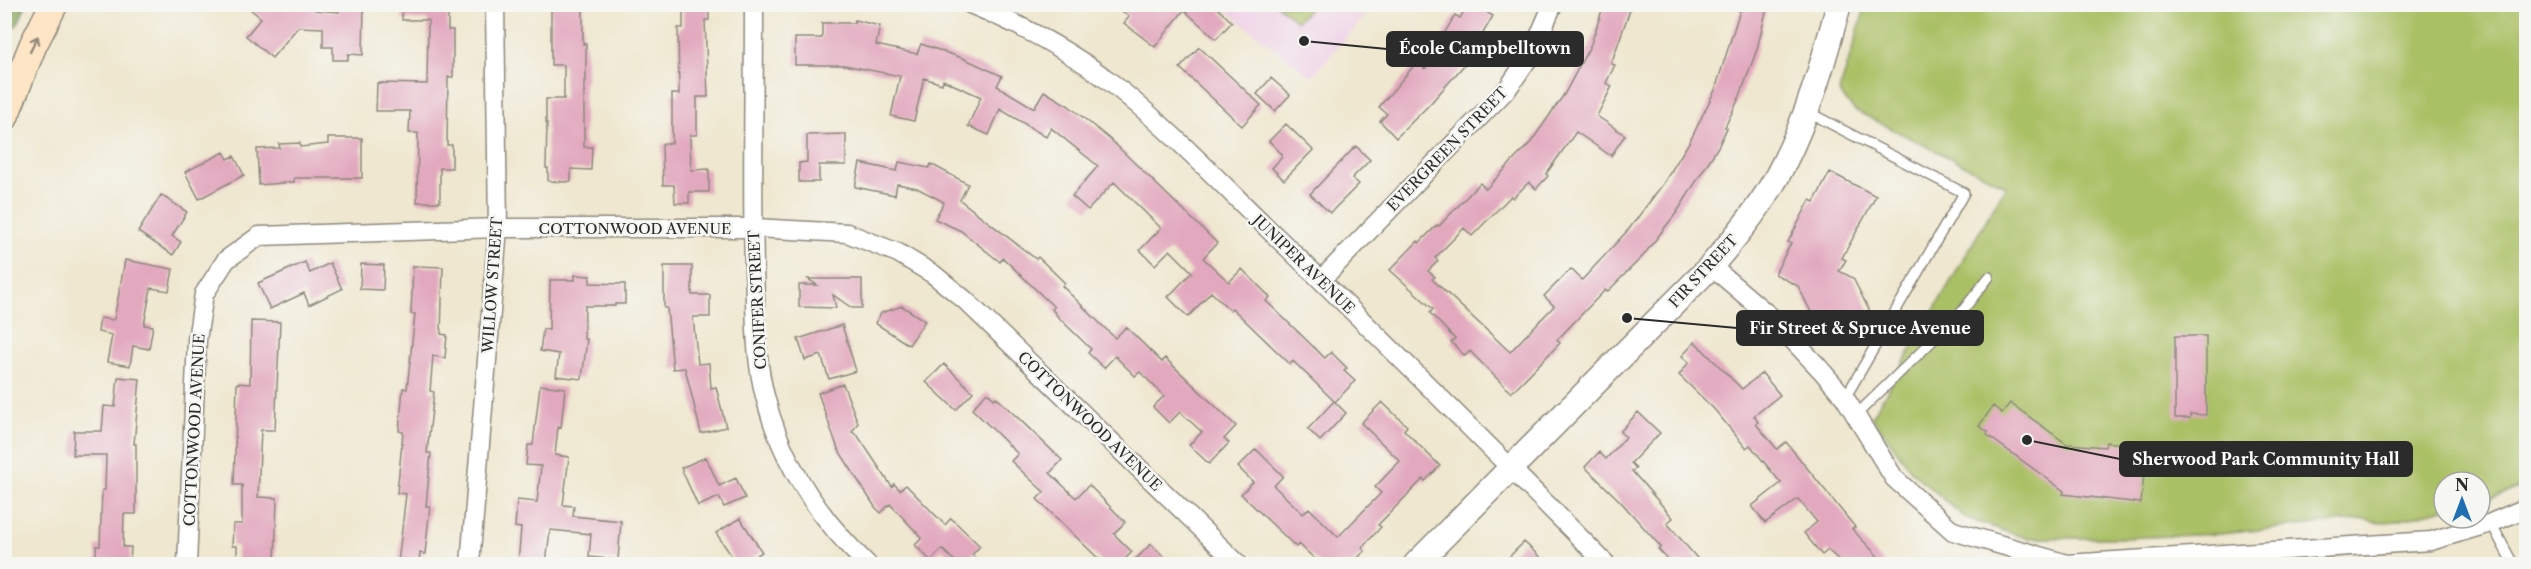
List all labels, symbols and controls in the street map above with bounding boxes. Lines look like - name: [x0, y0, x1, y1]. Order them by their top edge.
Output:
- callout: École Campbelltown: [1387, 32, 1583, 66]
- one-way arrow: [28, 36, 40, 54]
- text: École Campbelltown: [1399, 38, 1571, 58]
- street label: EVERGREEN STREET: [1383, 82, 1512, 215]
- street label: JUNIPER AVENUE: [1248, 209, 1359, 317]
- street label: WILLOW STREET: [478, 215, 506, 355]
- street label: COTTONWOOD AVENUE: [539, 219, 731, 238]
- street label: CONIFER STREET: [744, 229, 770, 370]
- street label: FIR STREET: [1664, 230, 1742, 311]
- callout: Fir Street & Spruce Avenue: [1737, 311, 1983, 345]
- text: Fir Street & Spruce Avenue: [1749, 318, 1971, 338]
- street label: COTTONWOOD AVENUE: [179, 333, 209, 527]
- street label: COTTONWOOD AVENUE: [1014, 347, 1166, 495]
- callout: Sherwood Park Community Hall: [2120, 442, 2412, 476]
- text: Sherwood Park Community Hall: [2132, 449, 2400, 469]
- north arrow: [2432, 470, 2492, 530]
- text: N: [2455, 475, 2469, 495]

